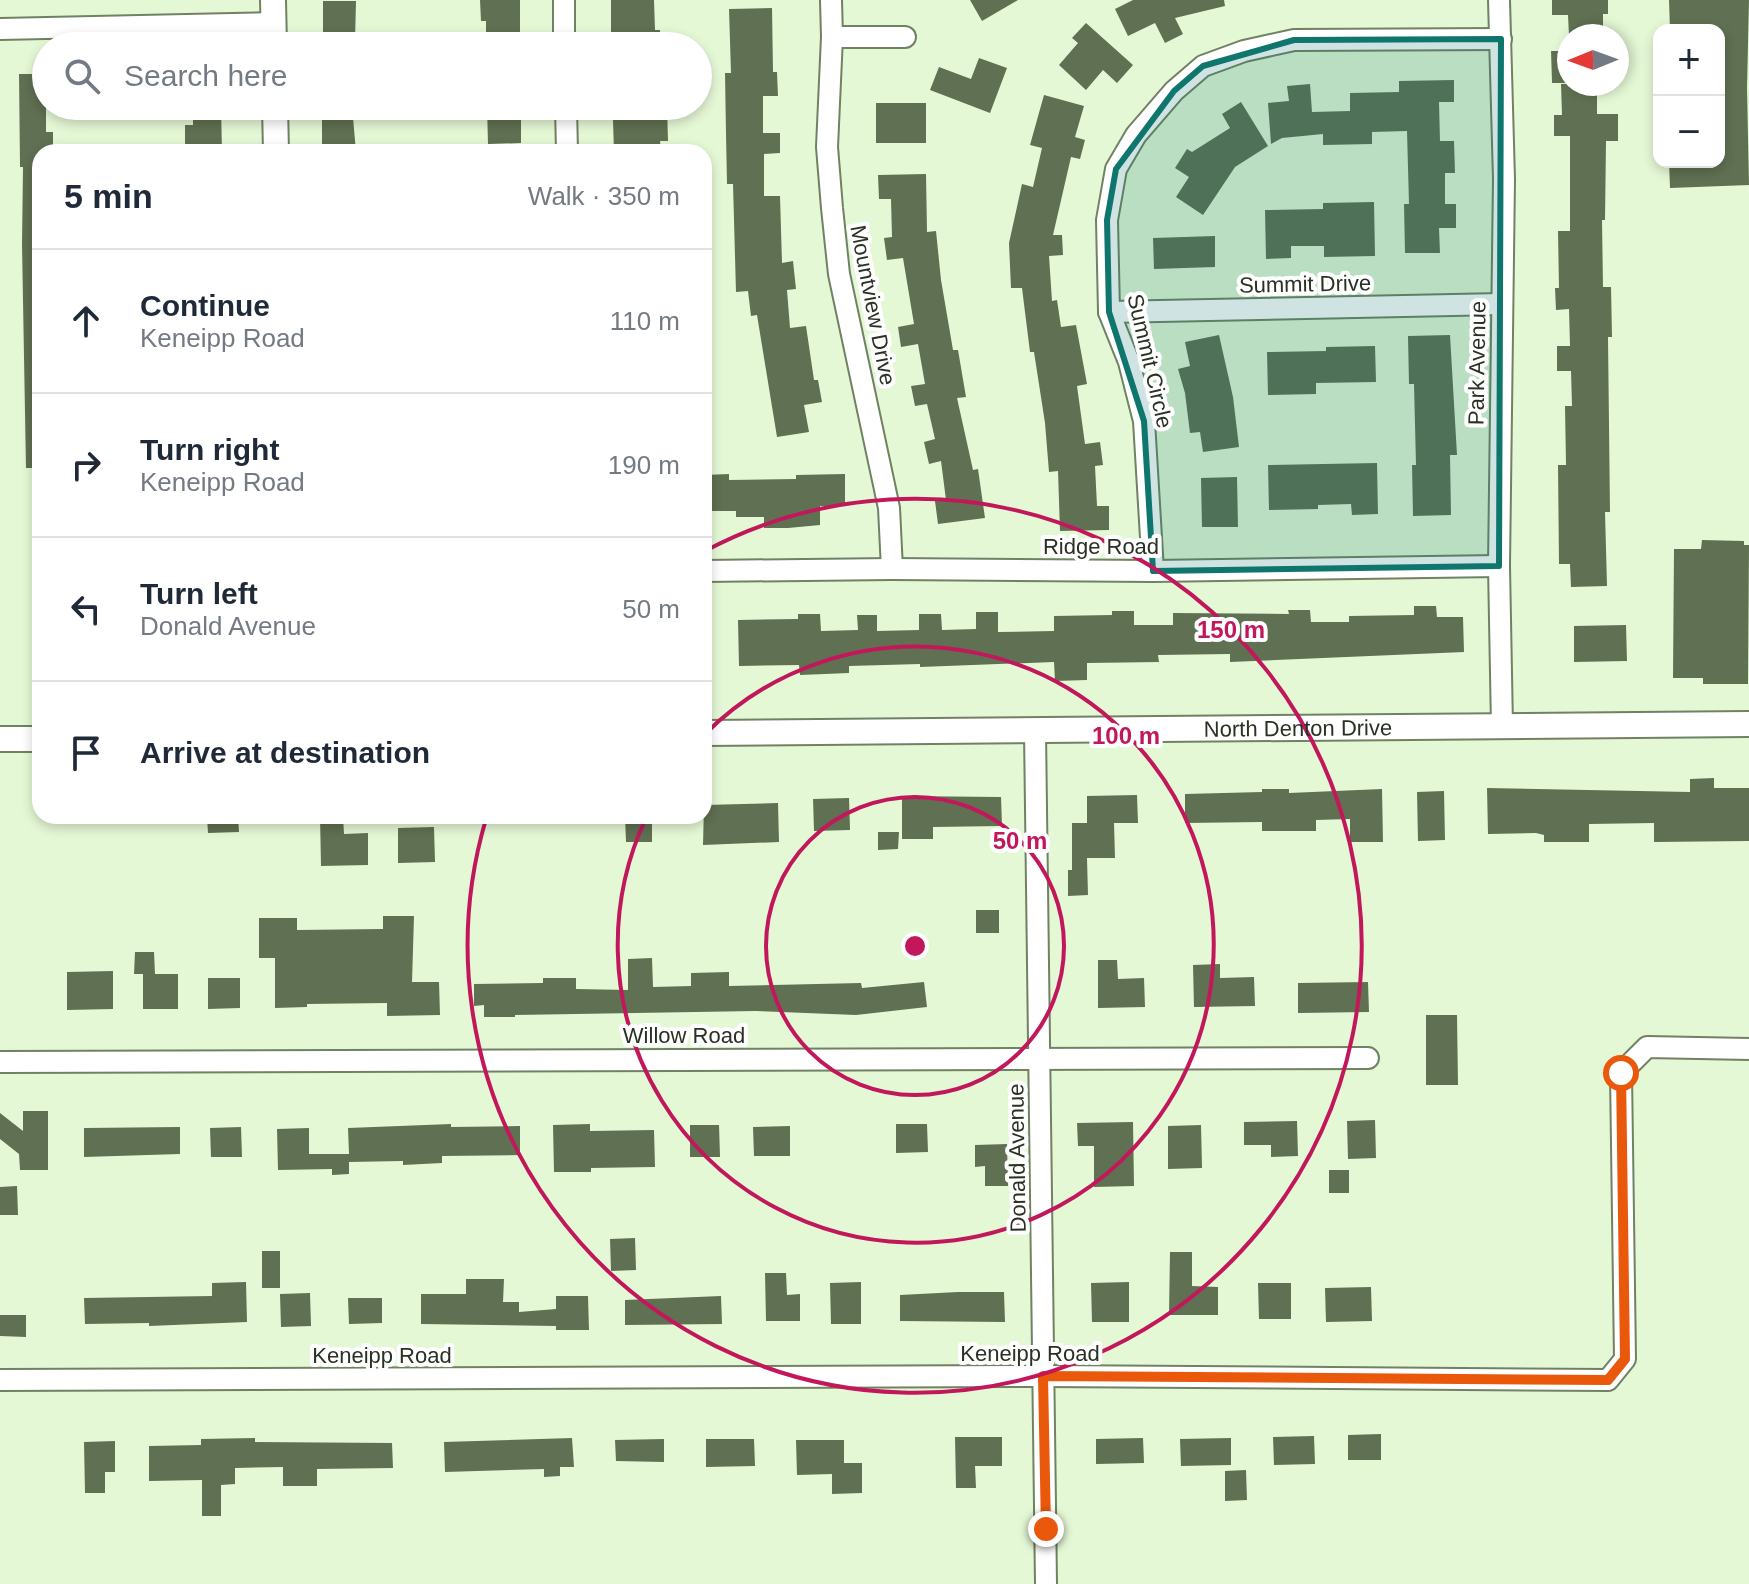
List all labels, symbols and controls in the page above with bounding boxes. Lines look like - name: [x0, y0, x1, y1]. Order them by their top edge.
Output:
- north arrow: [1557, 24, 1629, 96]
- map controls: [1653, 24, 1725, 168]
- button: +: [1653, 24, 1725, 96]
- search box: [32, 32, 712, 120]
- icon: search: [60, 54, 104, 98]
- text: Search here: [124, 59, 287, 92]
- button: −: [1653, 96, 1725, 168]
- text: 5 min: [64, 177, 153, 215]
- text: Walk · 350 m: [528, 181, 680, 211]
- street label: Mountview Drive: [845, 223, 901, 387]
- street label: Summit Drive: [1239, 270, 1371, 298]
- text: Continue: [140, 289, 270, 322]
- street label: Summit Circle: [1122, 291, 1178, 431]
- icon: ahead: [64, 299, 108, 343]
- street label: Park Avenue: [1463, 301, 1491, 425]
- text: 110 m: [610, 306, 680, 336]
- text: Keneipp Road: [140, 323, 305, 353]
- text: Turn right: [140, 433, 279, 466]
- icon: right: [64, 443, 108, 487]
- text: 190 m: [608, 450, 680, 480]
- text: Keneipp Road: [140, 467, 305, 497]
- street label: Ridge Road: [1043, 534, 1159, 559]
- text: Turn left: [140, 577, 258, 610]
- icon: left: [64, 587, 108, 631]
- text: 50 m: [622, 594, 680, 624]
- text: Donald Avenue: [140, 611, 316, 641]
- text: 150 m: [1197, 616, 1265, 643]
- street label: North Denton Drive: [1204, 715, 1392, 741]
- text: 100 m: [1092, 722, 1160, 749]
- icon: arrive: [64, 731, 108, 775]
- text: Arrive at destination: [140, 736, 430, 769]
- text: 50 m: [993, 827, 1047, 854]
- centre of rings: [901, 932, 929, 960]
- street label: Willow Road: [623, 1023, 745, 1048]
- route start: [1603, 1055, 1639, 1091]
- street label: Donald Avenue: [1003, 1083, 1031, 1233]
- street label: Keneipp Road: [960, 1341, 1100, 1366]
- street label: Keneipp Road: [312, 1343, 452, 1368]
- route end: [1028, 1511, 1064, 1547]

